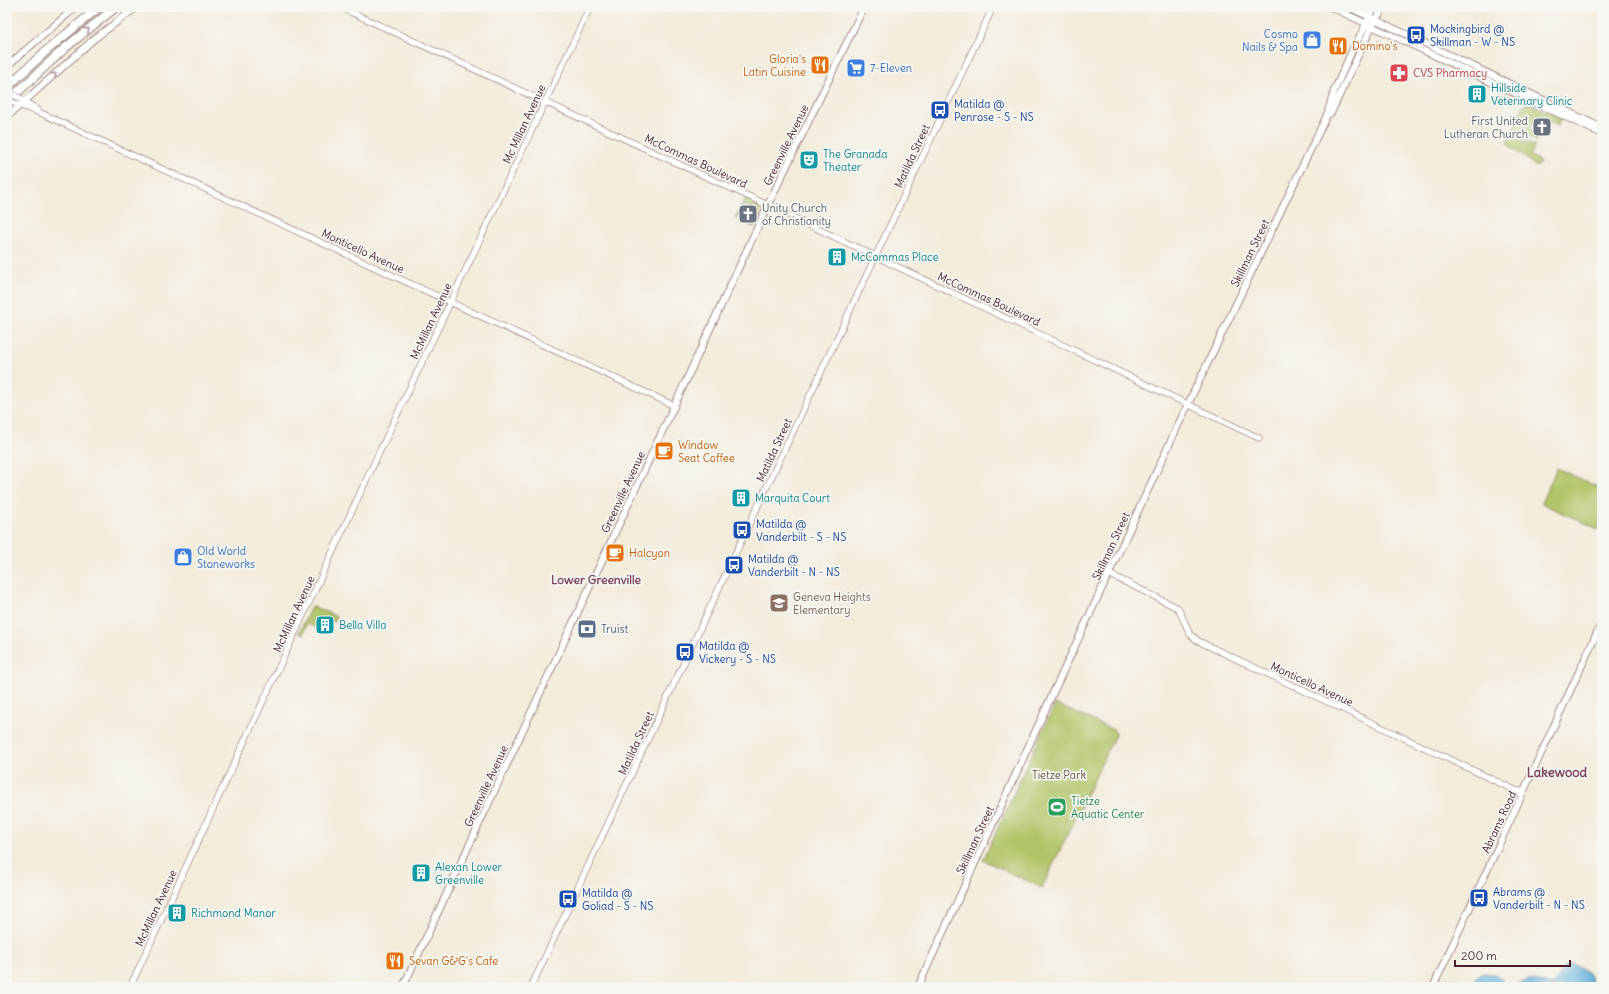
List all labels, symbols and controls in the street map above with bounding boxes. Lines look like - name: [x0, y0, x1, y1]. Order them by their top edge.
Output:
- place label: Mockingbird @ Skillman - W - NS: [1430, 22, 1515, 49]
- bus stop icon: Mockingbird @ Skillman - W - NS: [1405, 24, 1427, 46]
- place label: Cosmo Nails & Spa: [1242, 27, 1298, 54]
- one-way arrow: [82, 28, 90, 35]
- shop icon: Cosmo Nails & Spa: [1301, 29, 1323, 51]
- restaurant icon: Domino's: [1327, 35, 1349, 57]
- place label: Domino's: [1352, 39, 1398, 53]
- place label: Gloria's Latin Cuisine: [743, 52, 806, 79]
- restaurant icon: Gloria's Latin Cuisine: [809, 54, 831, 76]
- supermarket icon: 7-Eleven: [845, 57, 867, 79]
- place label: 7-Eleven: [870, 61, 912, 75]
- pharmacy icon: CVS Pharmacy: [1388, 62, 1410, 84]
- place label: CVS Pharmacy: [1413, 66, 1487, 80]
- one-way arrow: [49, 72, 56, 79]
- place label: Hillside Veterinary Clinic: [1491, 81, 1573, 108]
- street label: Mc Millan Avenue: [500, 82, 548, 166]
- building icon: Hillside Veterinary Clinic: [1466, 83, 1488, 105]
- place label: Matilda @ Penrose - S - NS: [954, 97, 1034, 124]
- bus stop icon: Matilda @ Penrose - S - NS: [929, 99, 951, 121]
- street label: Greenville Avenue: [760, 102, 812, 188]
- place label: First United Lutheran Church: [1444, 114, 1529, 141]
- church icon: First United Lutheran Church: [1531, 116, 1553, 138]
- street label: Matilda Street: [891, 122, 933, 190]
- street label: McCommas Boulevard: [643, 131, 750, 191]
- place label: The Granada Theater: [823, 147, 888, 174]
- theatre icon: The Granada Theater: [798, 149, 820, 171]
- place label: Unity Church of Christianity: [762, 201, 831, 228]
- church icon: Unity Church of Christianity: [737, 203, 759, 225]
- street label: Skillman Street: [1228, 217, 1273, 289]
- street label: Monticello Avenue: [320, 226, 407, 276]
- building icon: McCommas Place: [826, 246, 848, 268]
- place label: McCommas Place: [851, 250, 939, 264]
- street label: McCommas Boulevard: [936, 269, 1043, 329]
- street label: McMillan Avenue: [407, 280, 455, 361]
- street label: Matilda Street: [753, 416, 795, 484]
- place label: Window Seat Coffee: [678, 438, 735, 465]
- cafe icon: Window Seat Coffee: [653, 440, 675, 462]
- street label: Greenville Avenue: [598, 449, 648, 535]
- building icon: Marquita Court: [730, 487, 752, 509]
- place label: Marquita Court: [755, 491, 830, 505]
- street label: Skillman Street: [1089, 510, 1133, 582]
- place label: Matilda @ Vanderbilt - S - NS: [756, 517, 846, 544]
- bus stop icon: Matilda @ Vanderbilt - S - NS: [731, 519, 753, 541]
- cafe icon: Halcyon: [604, 542, 626, 564]
- place label: Old World Stoneworks: [197, 544, 255, 571]
- shop icon: Old World Stoneworks: [172, 546, 194, 568]
- place label: Halcyon: [629, 546, 670, 560]
- place label: Matilda @ Vanderbilt - N - NS: [748, 552, 840, 579]
- bus stop icon: Matilda @ Vanderbilt - N - NS: [723, 554, 745, 576]
- district label: Lower Greenville: [551, 572, 642, 587]
- street label: McMillan Avenue: [270, 573, 318, 654]
- place label: Geneva Heights Elementary: [793, 590, 871, 617]
- school or university icon: Geneva Heights Elementary: [768, 592, 790, 614]
- building icon: Bella Villa: [314, 614, 336, 636]
- place label: Bella Villa: [339, 618, 387, 632]
- bank icon: Truist: [576, 618, 598, 640]
- place label: Truist: [601, 622, 628, 636]
- place label: Matilda @ Vickery - S - NS: [699, 639, 776, 666]
- bus stop icon: Matilda @ Vickery - S - NS: [674, 641, 696, 663]
- street label: Monticello Avenue: [1269, 659, 1356, 709]
- street label: Matilda Street: [615, 709, 657, 777]
- street label: Greenville Avenue: [461, 743, 511, 829]
- district label: Lakewood: [1527, 764, 1588, 781]
- park label: Tietze Park: [1032, 768, 1086, 782]
- street label: Abrams Road: [1479, 788, 1520, 855]
- place label: Tietze Aquatic Center: [1071, 794, 1145, 821]
- sports icon: Tietze Aquatic Center: [1046, 796, 1068, 818]
- street label: Skillman Street: [953, 804, 997, 876]
- place label: Alexan Lower Greenville: [435, 860, 503, 887]
- building icon: Alexan Lower Greenville: [410, 862, 432, 884]
- street label: McMillan Avenue: [132, 867, 180, 948]
- place label: Abrams @ Vanderbilt - N - NS: [1493, 885, 1585, 912]
- place label: Matilda @ Goliad - S - NS: [582, 886, 653, 913]
- bus stop icon: Abrams @ Vanderbilt - N - NS: [1468, 887, 1490, 909]
- bus stop icon: Matilda @ Goliad - S - NS: [557, 888, 579, 910]
- building icon: Richmond Manor: [166, 902, 188, 924]
- place label: Richmond Manor: [191, 906, 276, 920]
- scale bar: [1455, 942, 1570, 968]
- text: 200 m: [1461, 948, 1497, 963]
- restaurant icon: Sevan G&G's Cafe: [384, 950, 406, 972]
- place label: Sevan G&G's Cafe: [409, 954, 498, 968]

